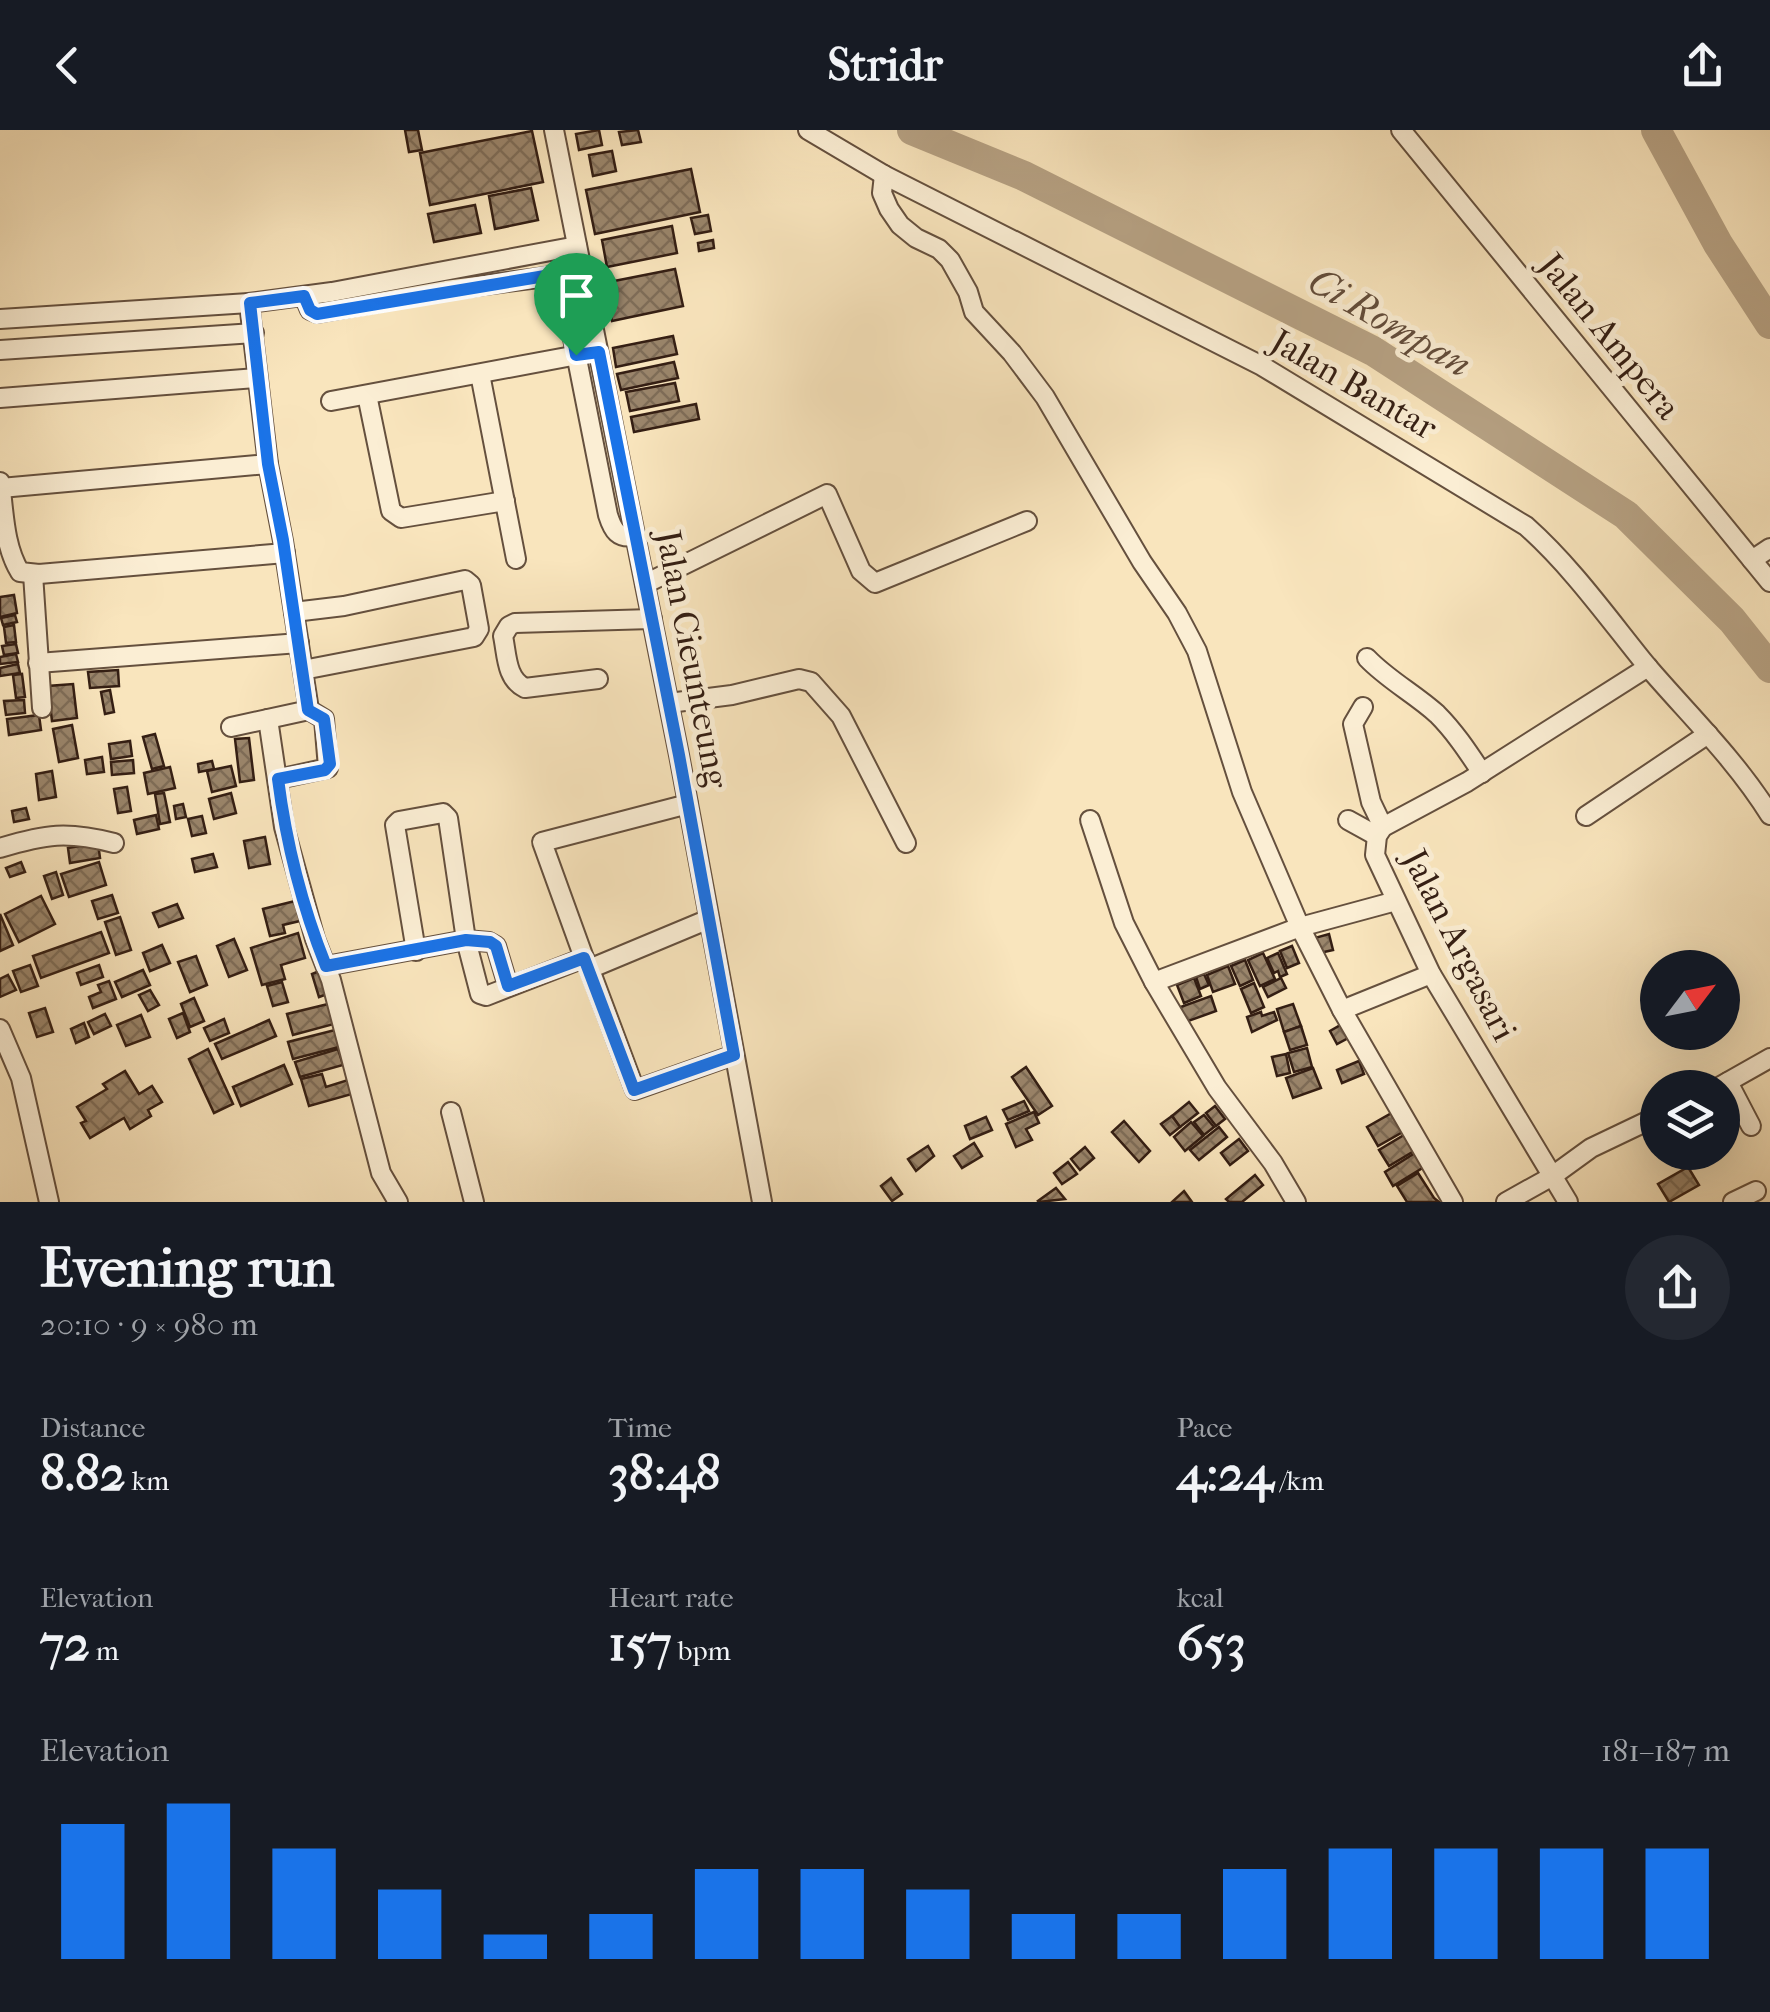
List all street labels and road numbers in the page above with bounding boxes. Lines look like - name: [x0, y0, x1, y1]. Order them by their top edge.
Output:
- street label: Jalan Ampera: [1528, 243, 1689, 428]
- street label: Jalan Bantar: [1261, 319, 1444, 448]
- street label: Jalan Cieunteung: [647, 524, 738, 792]
- street label: Jalan Argasari: [1392, 840, 1525, 1048]

